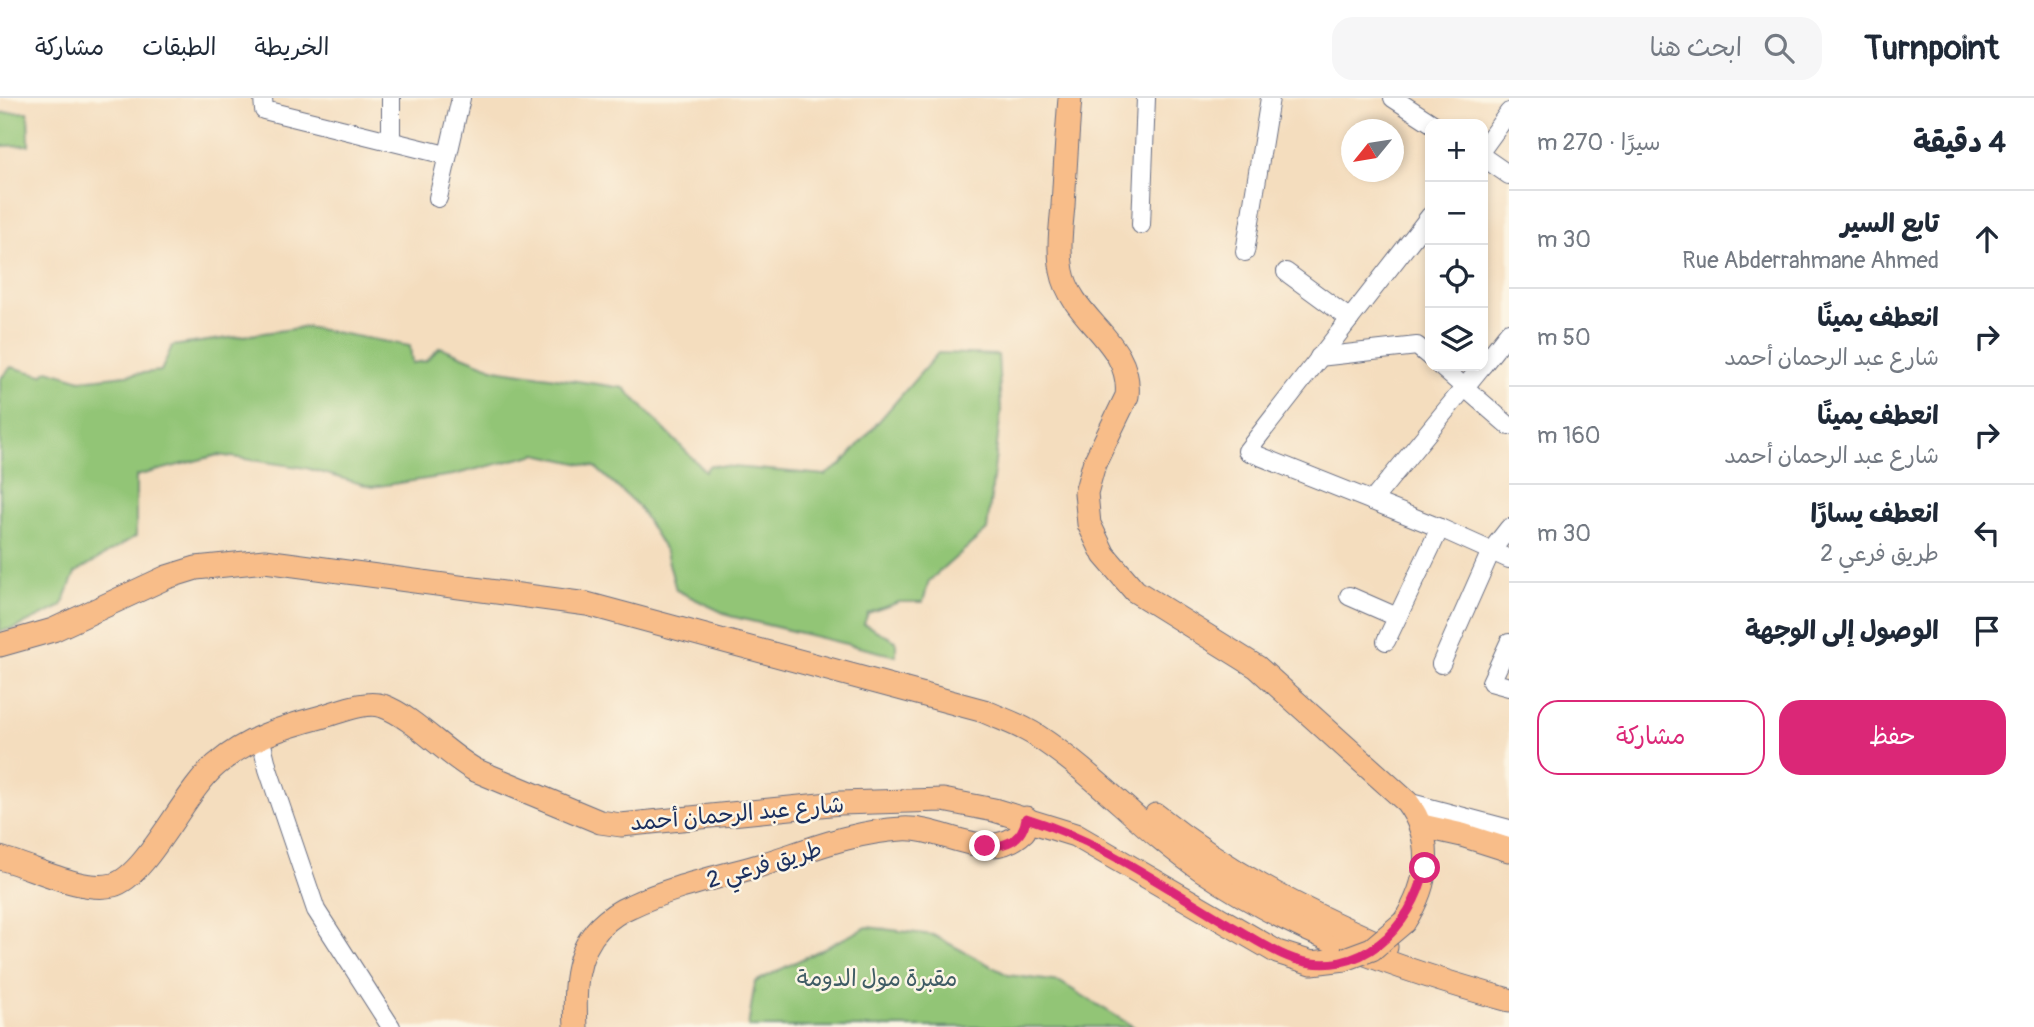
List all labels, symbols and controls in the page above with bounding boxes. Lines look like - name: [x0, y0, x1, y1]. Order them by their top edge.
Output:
- search box: [1332, 17, 1822, 80]
- text: Turnpoint: [1864, 28, 1999, 69]
- icon: search: [1760, 29, 1798, 67]
- text: ابحث هنا: [1650, 32, 1742, 64]
- text: مشاركة: [35, 33, 104, 62]
- text: الطبقات: [142, 33, 217, 62]
- text: الخريطة: [255, 33, 329, 62]
- north arrow: [1341, 119, 1404, 182]
- map controls: [1425, 119, 1488, 371]
- button: +: [1425, 119, 1488, 182]
- text: 4 دقيقة: [1913, 124, 2006, 161]
- text: سيرًا · 270 m: [1537, 128, 1661, 157]
- button: −: [1425, 182, 1488, 245]
- text: تابع السير: [1841, 208, 1939, 240]
- icon: ahead: [1968, 220, 2006, 258]
- text: 30 m: [1537, 225, 1591, 254]
- button: locate: [1425, 245, 1488, 308]
- text: Rue Abderrahmane Ahmed: [1682, 246, 1939, 275]
- text: انعطف يمينًا: [1817, 302, 1939, 334]
- button: layers: [1425, 308, 1488, 371]
- icon: right: [1968, 318, 2006, 356]
- text: 50 m: [1537, 323, 1591, 352]
- text: شارع عبد الرحمان أحمد: [1724, 343, 1939, 372]
- text: انعطف يمينًا: [1817, 400, 1939, 432]
- icon: right: [1968, 416, 2006, 454]
- text: 160 m: [1537, 421, 1601, 450]
- text: شارع عبد الرحمان أحمد: [1724, 441, 1939, 470]
- text: انعطف يسارًا: [1810, 498, 1939, 530]
- icon: left: [1968, 514, 2006, 552]
- text: 30 m: [1537, 519, 1591, 548]
- text: طريق فرعي 2: [1820, 539, 1939, 568]
- icon: arrive: [1968, 612, 2006, 650]
- text: الوصول إلى الوجهة: [1745, 615, 1939, 647]
- button: مشاركة: [1537, 700, 1765, 775]
- button: حفظ: [1779, 700, 2006, 775]
- street label: شارع عبد الرحمان أحمد: [629, 790, 845, 838]
- route end: [969, 830, 1000, 861]
- street label: طريق فرعي 2: [703, 834, 827, 901]
- route start: [1409, 852, 1440, 883]
- park label: مقبرة مول الدومة: [797, 964, 957, 993]

